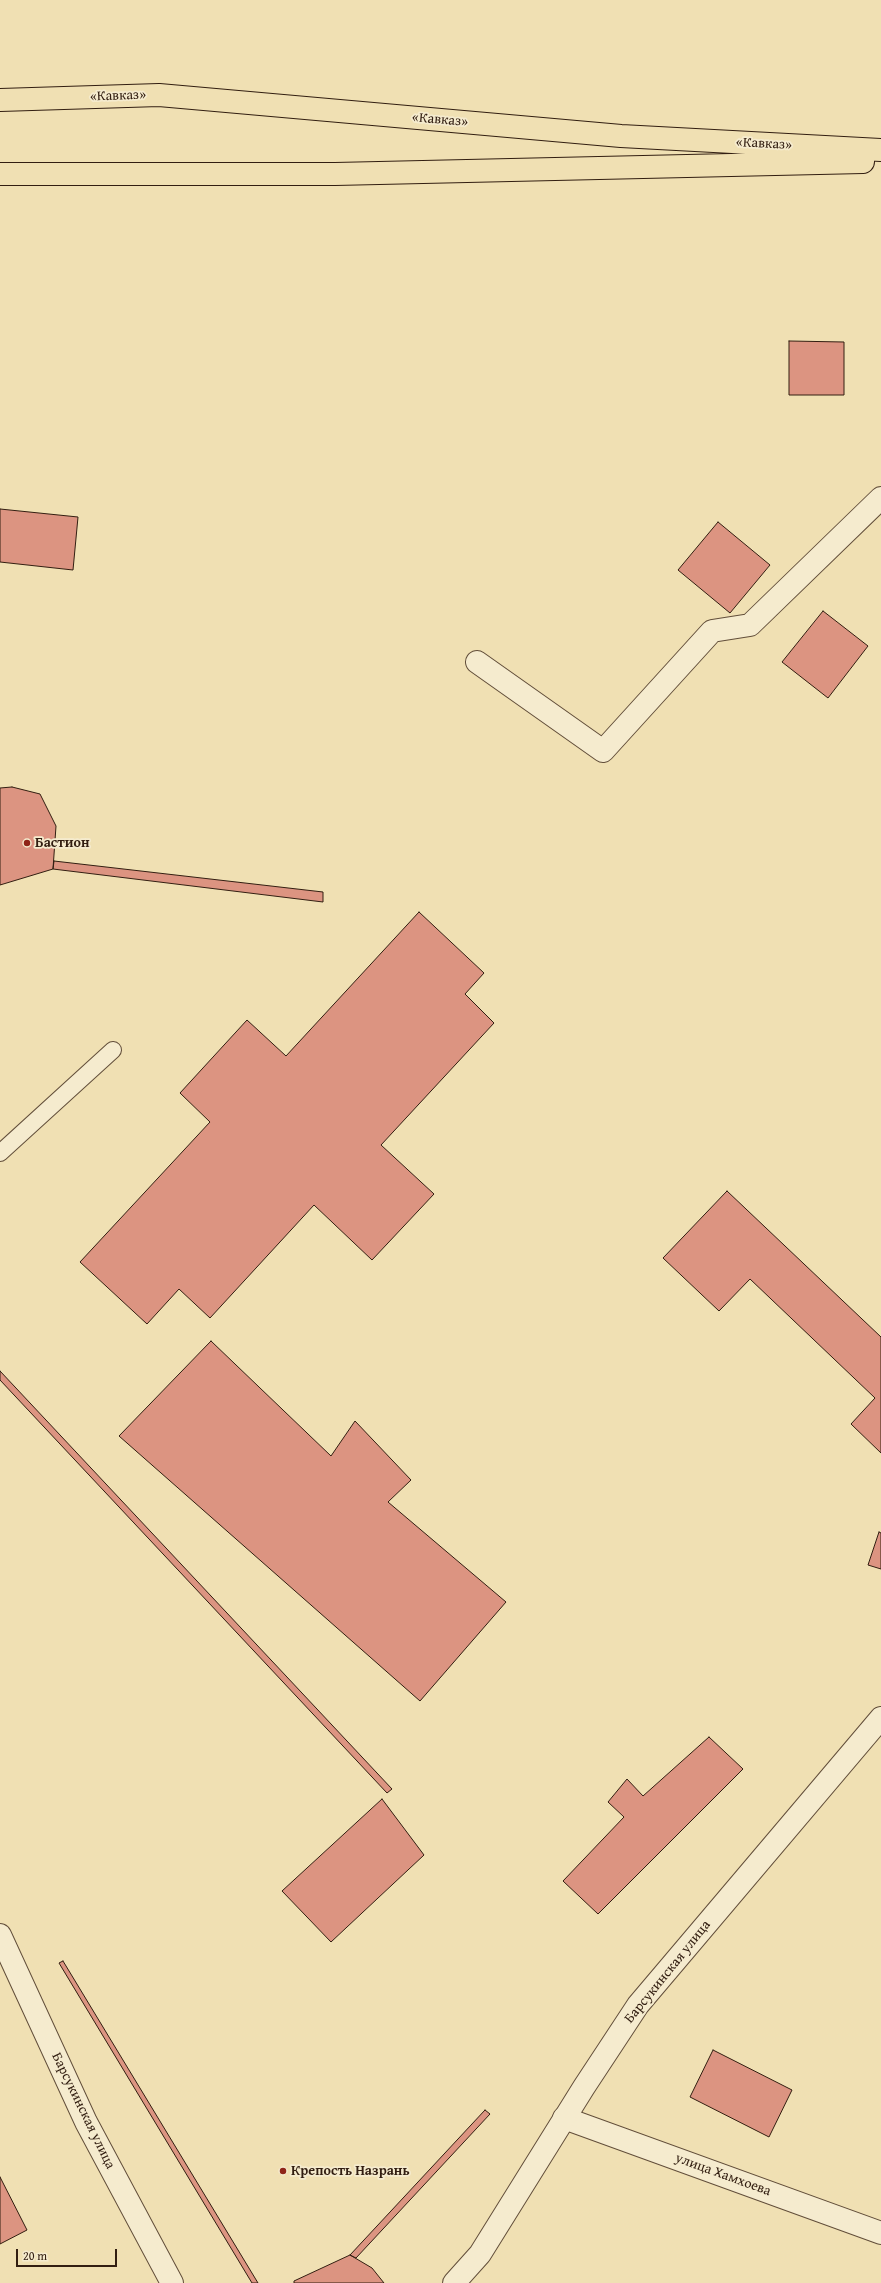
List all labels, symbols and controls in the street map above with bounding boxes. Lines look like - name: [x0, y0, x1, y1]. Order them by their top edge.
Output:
- street label: «Кавказ»: [90, 87, 146, 105]
- street label: «Кавказ»: [411, 109, 469, 131]
- street label: «Кавказ»: [736, 134, 792, 154]
- place label: Бастион: [35, 835, 90, 851]
- marker: Бастион: [22, 838, 32, 848]
- street label: Барсукинская улица: [621, 1917, 715, 2027]
- street label: Барсукинская улица: [48, 2050, 118, 2172]
- street label: улица Хамхоева: [673, 2150, 773, 2200]
- place label: Крепость Назрань: [291, 2163, 410, 2179]
- marker: Крепость Назрань: [278, 2166, 288, 2176]
- scale bar: [18, 2241, 119, 2267]
- text: 20 m: [23, 2247, 47, 2264]

